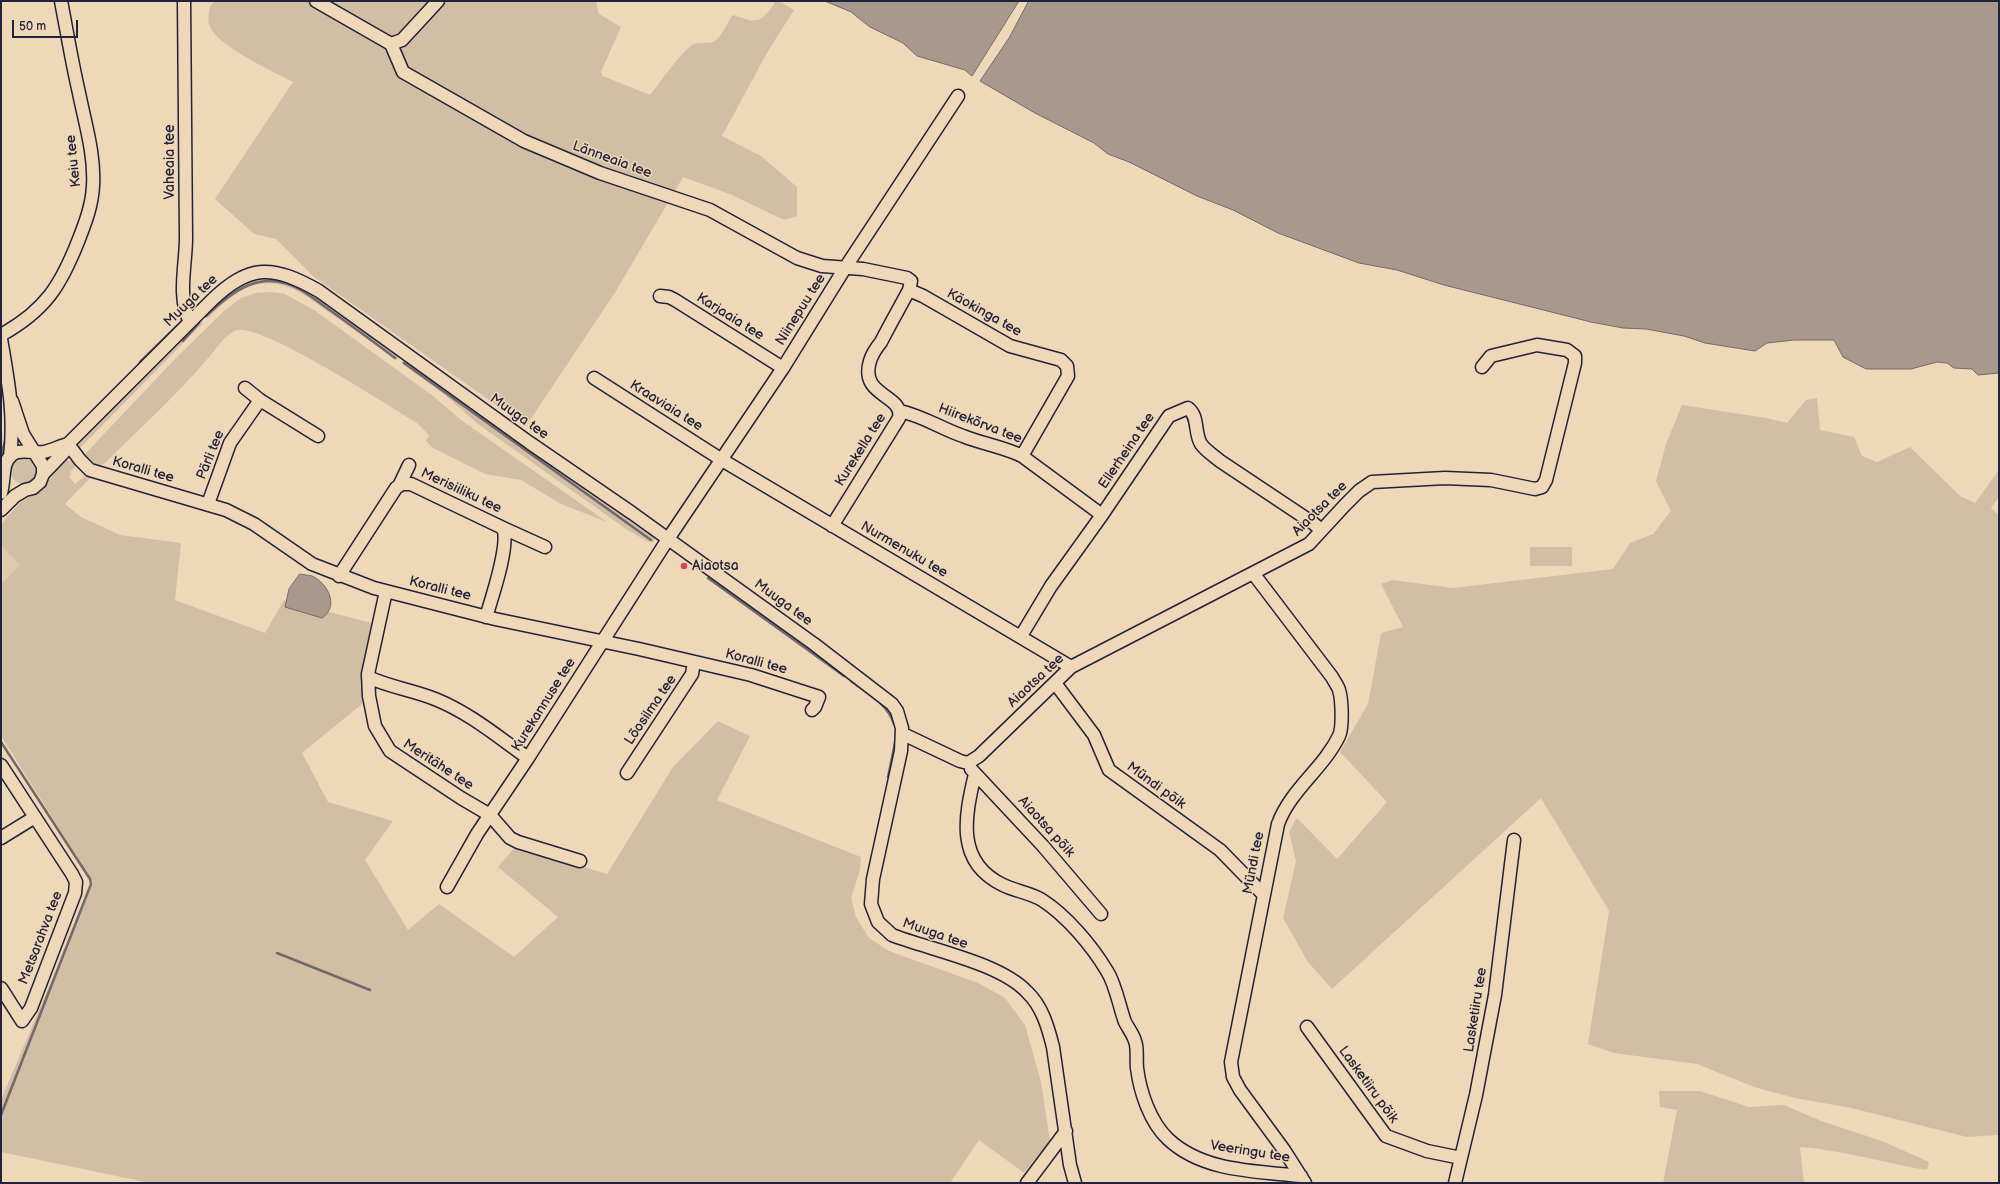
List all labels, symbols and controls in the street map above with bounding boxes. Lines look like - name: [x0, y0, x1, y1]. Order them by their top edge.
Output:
- scale bar: [14, 12, 80, 38]
- text: 50 m: [19, 19, 46, 34]
- street label: Vaheaia tee: [162, 125, 178, 199]
- street label: Keiu tee: [63, 134, 85, 188]
- street label: Länneaia tee: [570, 138, 654, 182]
- street label: Muuga tee: [161, 271, 221, 331]
- street label: Niinepuu tee: [772, 271, 830, 349]
- street label: Käokinga tee: [944, 286, 1024, 340]
- street label: Karjaaia tee: [693, 290, 767, 344]
- street label: Kraaviaia tee: [626, 377, 706, 435]
- street label: Muuga tee: [486, 391, 552, 443]
- street label: Hiirekõrva tee: [936, 400, 1024, 448]
- street label: Kurekella tee: [832, 410, 890, 490]
- street label: Ellerheina tee: [1095, 410, 1159, 492]
- street label: Pärli tee: [193, 428, 229, 482]
- street label: Koralli tee: [110, 453, 176, 487]
- street label: Merisiiliku tee: [418, 465, 504, 517]
- street label: Aiaotsa tee: [1289, 478, 1351, 540]
- street label: Nurmenuku tee: [857, 518, 951, 582]
- place label: Aiaotsa: [692, 558, 739, 574]
- marker: Aiaotsa: [679, 561, 689, 571]
- street label: Koralli tee: [407, 573, 473, 605]
- street label: Muuga tee: [751, 576, 815, 630]
- street label: Koralli tee: [723, 646, 789, 678]
- street label: Aiaotsa tee: [1004, 651, 1068, 711]
- street label: Kurekannuse tee: [508, 655, 580, 755]
- street label: Lõosilma tee: [621, 672, 681, 748]
- street label: Meritähe tee: [400, 736, 476, 794]
- street label: Mündi põik: [1123, 759, 1189, 813]
- street label: Aiaotsa põik: [1014, 793, 1078, 861]
- street label: Mündi tee: [1240, 830, 1268, 896]
- street label: Metsarahva tee: [15, 889, 67, 987]
- street label: Muuga tee: [900, 915, 970, 953]
- street label: Lasketiiru tee: [1461, 967, 1491, 1053]
- street label: Lasketiiru põik: [1334, 1043, 1402, 1127]
- street label: Veeringu tee: [1209, 1137, 1291, 1167]

